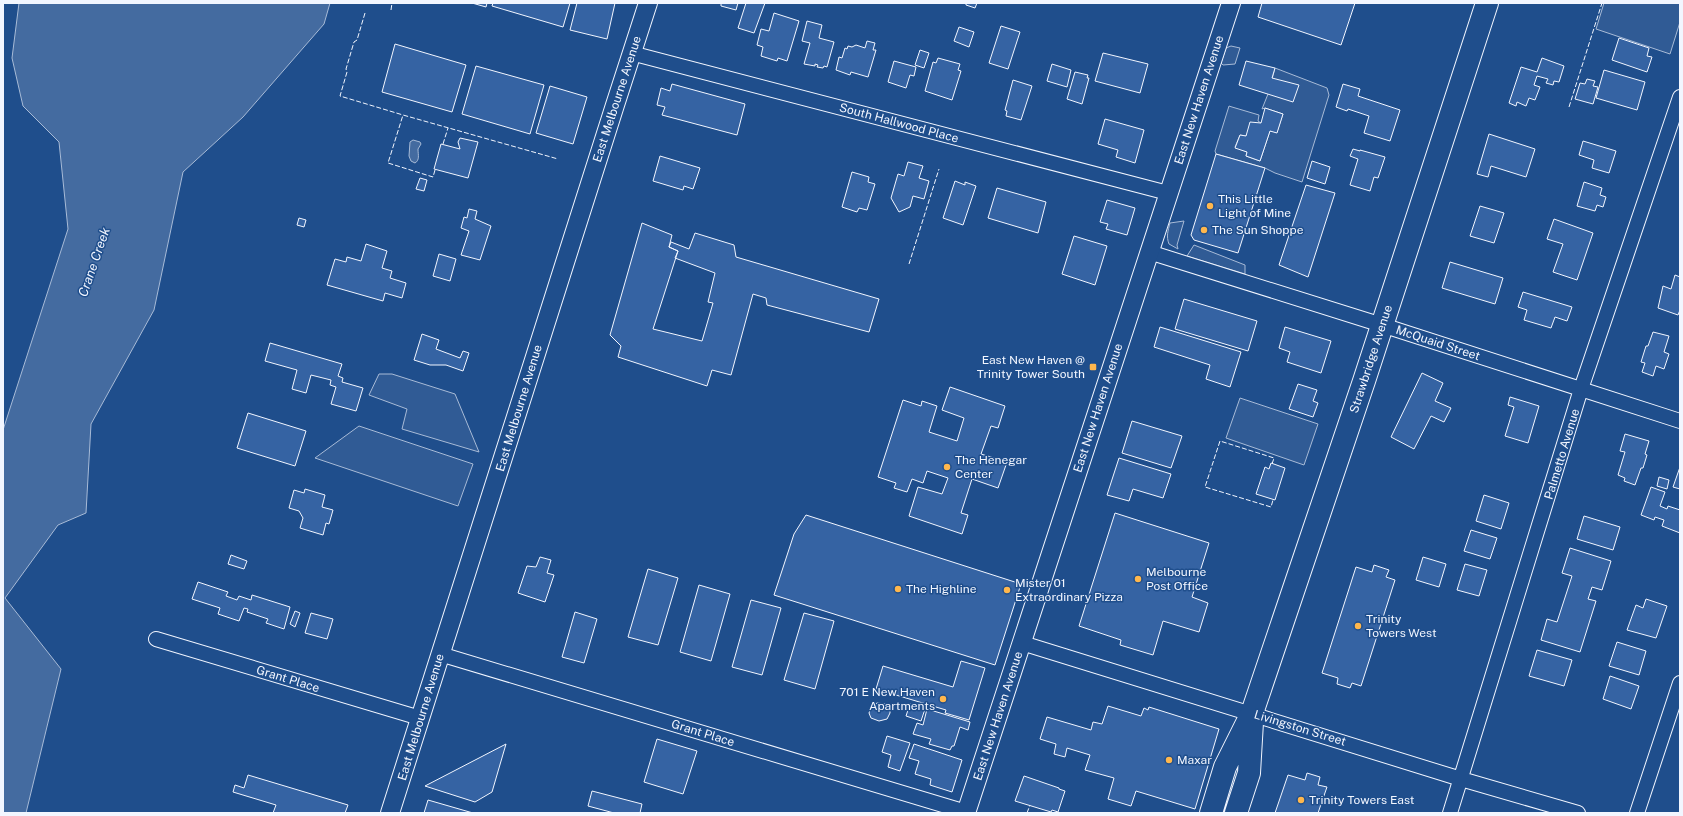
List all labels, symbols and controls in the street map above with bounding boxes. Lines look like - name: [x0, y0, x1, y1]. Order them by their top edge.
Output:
- street label: East Melbourne Avenue: [590, 34, 644, 164]
- street label: East New Haven Avenue: [1172, 34, 1227, 166]
- street label: South Hallwood Place: [838, 100, 960, 146]
- place label: This Little Light of Mine: [1218, 192, 1291, 220]
- marker: This Little Light of Mine: [1205, 201, 1215, 211]
- place label: The Sun Shoppe: [1212, 223, 1304, 237]
- water label: Crane Creek: [75, 225, 113, 299]
- marker: The Sun Shoppe: [1199, 225, 1209, 235]
- street label: Strawbridge Avenue: [1347, 303, 1395, 415]
- street label: McQuaid Street: [1394, 323, 1482, 363]
- street label: East New Haven Avenue: [1071, 342, 1126, 474]
- street label: East Melbourne Avenue: [493, 343, 545, 473]
- place label: East New Haven @ Trinity Tower South: [977, 353, 1085, 381]
- marker: East New Haven @ Trinity Tower South: [1088, 362, 1098, 372]
- street label: Palmetto Avenue: [1542, 407, 1583, 501]
- place label: The Henegar Center: [955, 453, 1027, 481]
- marker: The Henegar Center: [942, 462, 952, 472]
- place label: Melbourne Post Office: [1146, 565, 1208, 593]
- marker: Melbourne Post Office: [1133, 574, 1143, 584]
- place label: Mister 01 Extraordinary Pizza: [1015, 576, 1123, 604]
- place label: The Highline: [906, 582, 977, 596]
- marker: The Highline: [893, 584, 903, 594]
- marker: Mister 01 Extraordinary Pizza: [1002, 585, 1012, 595]
- place label: Trinity Towers West: [1366, 612, 1437, 640]
- marker: Trinity Towers West: [1353, 621, 1363, 631]
- street label: East New Haven Avenue: [971, 650, 1026, 782]
- street label: East Melbourne Avenue: [395, 652, 447, 782]
- street label: Grant Place: [255, 663, 321, 695]
- place label: 701 E New Haven Apartments: [839, 685, 935, 713]
- marker: 701 E New Haven Apartments: [938, 694, 948, 704]
- street label: Livingston Street: [1252, 707, 1348, 749]
- street label: Grant Place: [670, 717, 736, 749]
- place label: Maxar: [1177, 753, 1212, 767]
- marker: Maxar: [1164, 755, 1174, 765]
- place label: Trinity Towers East: [1309, 793, 1415, 807]
- marker: Trinity Towers East: [1296, 795, 1306, 805]

